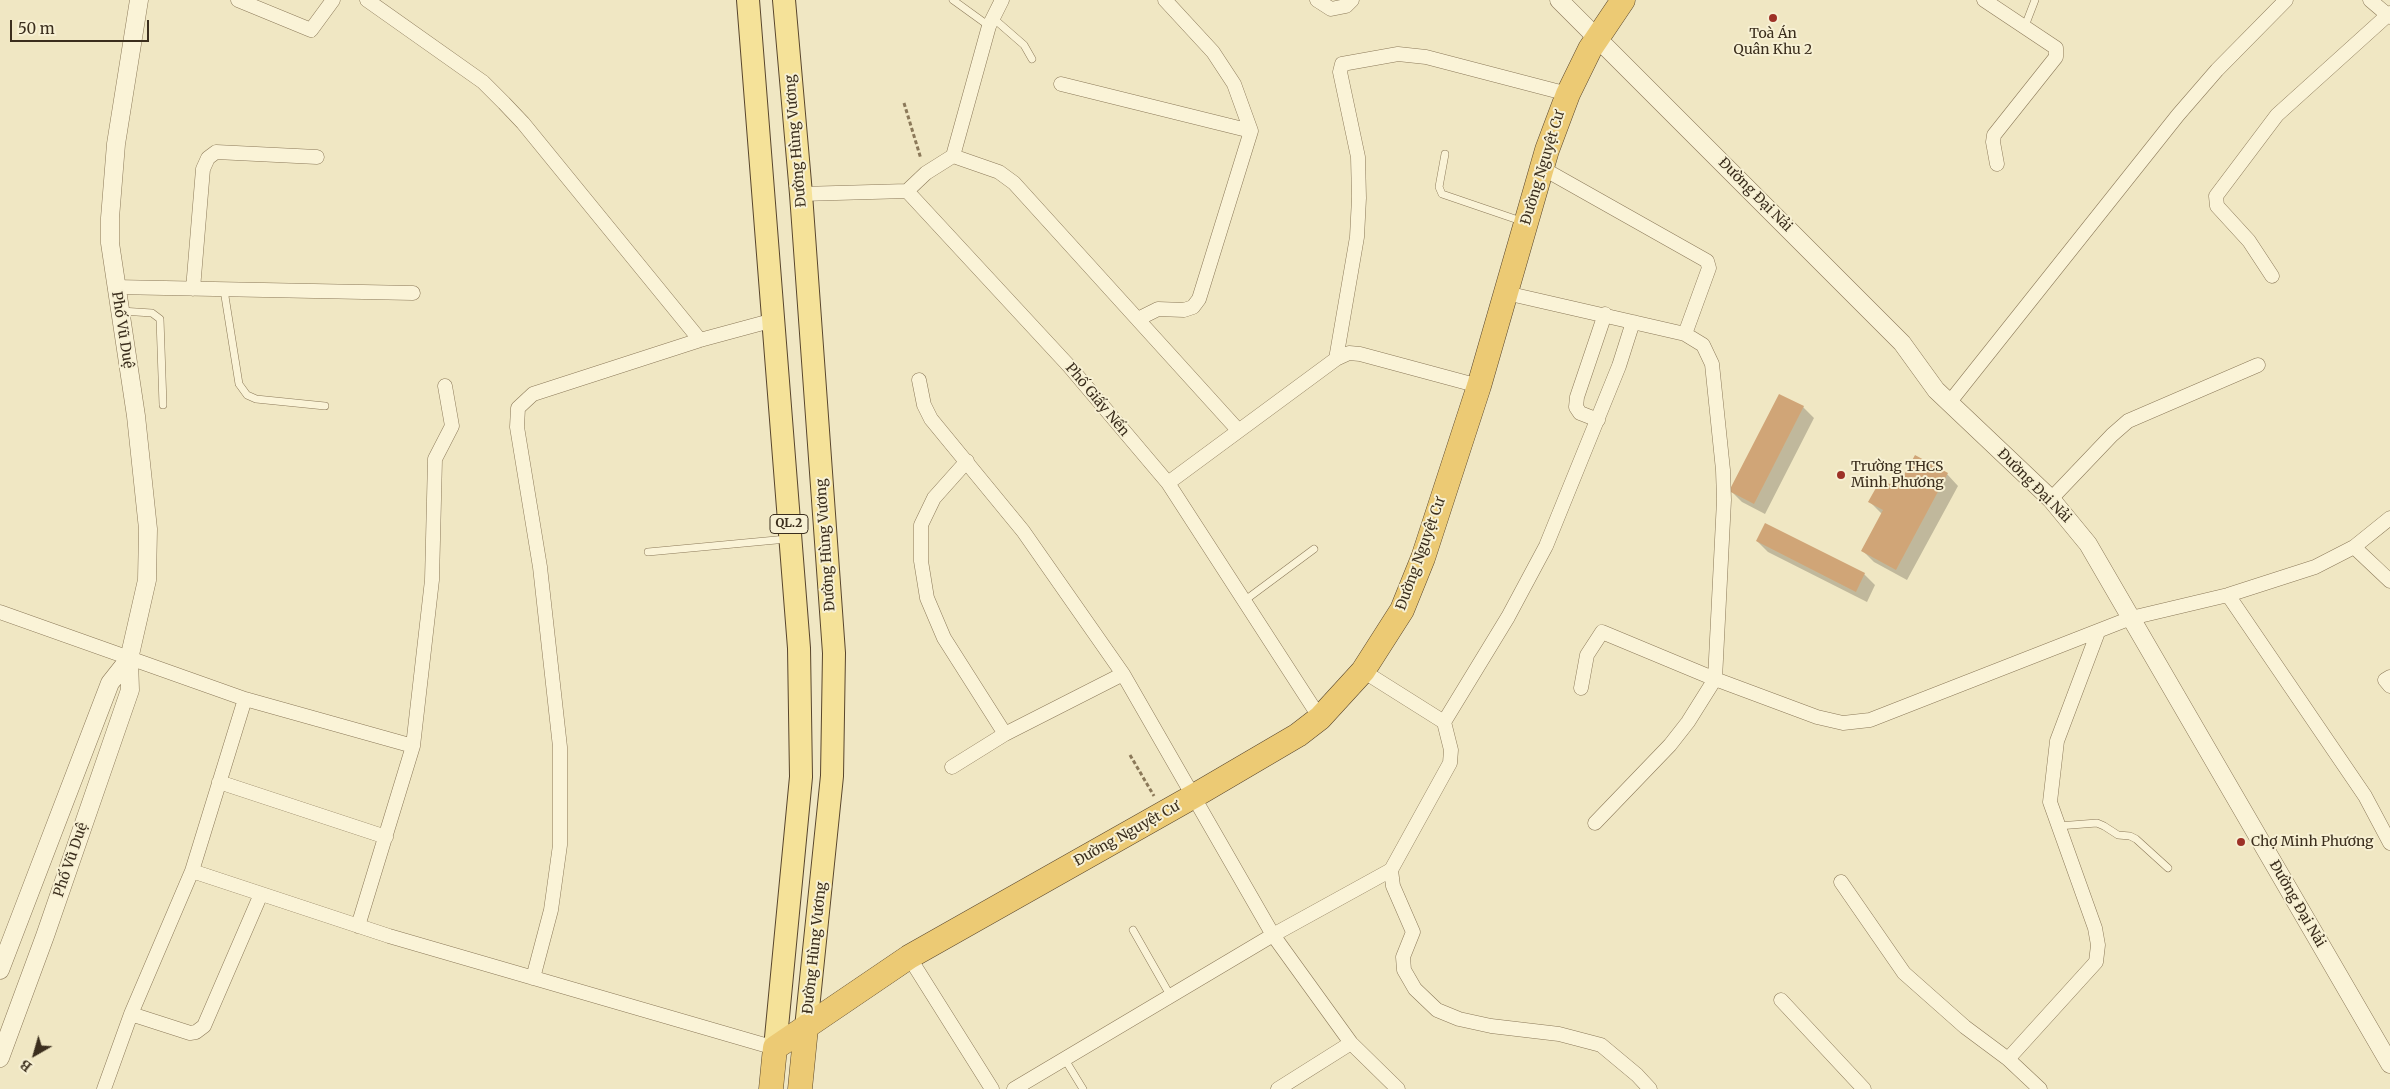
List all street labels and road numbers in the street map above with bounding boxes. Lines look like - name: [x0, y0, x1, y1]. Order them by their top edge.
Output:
- street label: Đường Hùng Vương: [782, 74, 810, 208]
- street label: Đường Nguyệt Cư: [1518, 109, 1568, 227]
- street label: Đường Đại Nải: [1715, 155, 1795, 235]
- street label: Phố Vũ Duệ: [108, 290, 136, 370]
- street label: Phố Giấy Nến: [1062, 360, 1132, 440]
- street label: Đường Đại Nải: [1994, 446, 2074, 526]
- street label: Đường Hùng Vương: [813, 478, 839, 612]
- street label: Đường Nguyệt Cư: [1393, 496, 1449, 612]
- road number: QL.2: [770, 514, 808, 534]
- street label: Đường Nguyệt Cư: [1071, 798, 1183, 870]
- street label: Phố Vũ Duệ: [50, 821, 92, 899]
- street label: Đường Đại Nải: [2265, 858, 2329, 950]
- street label: Đường Hùng Vương: [800, 881, 830, 1015]

